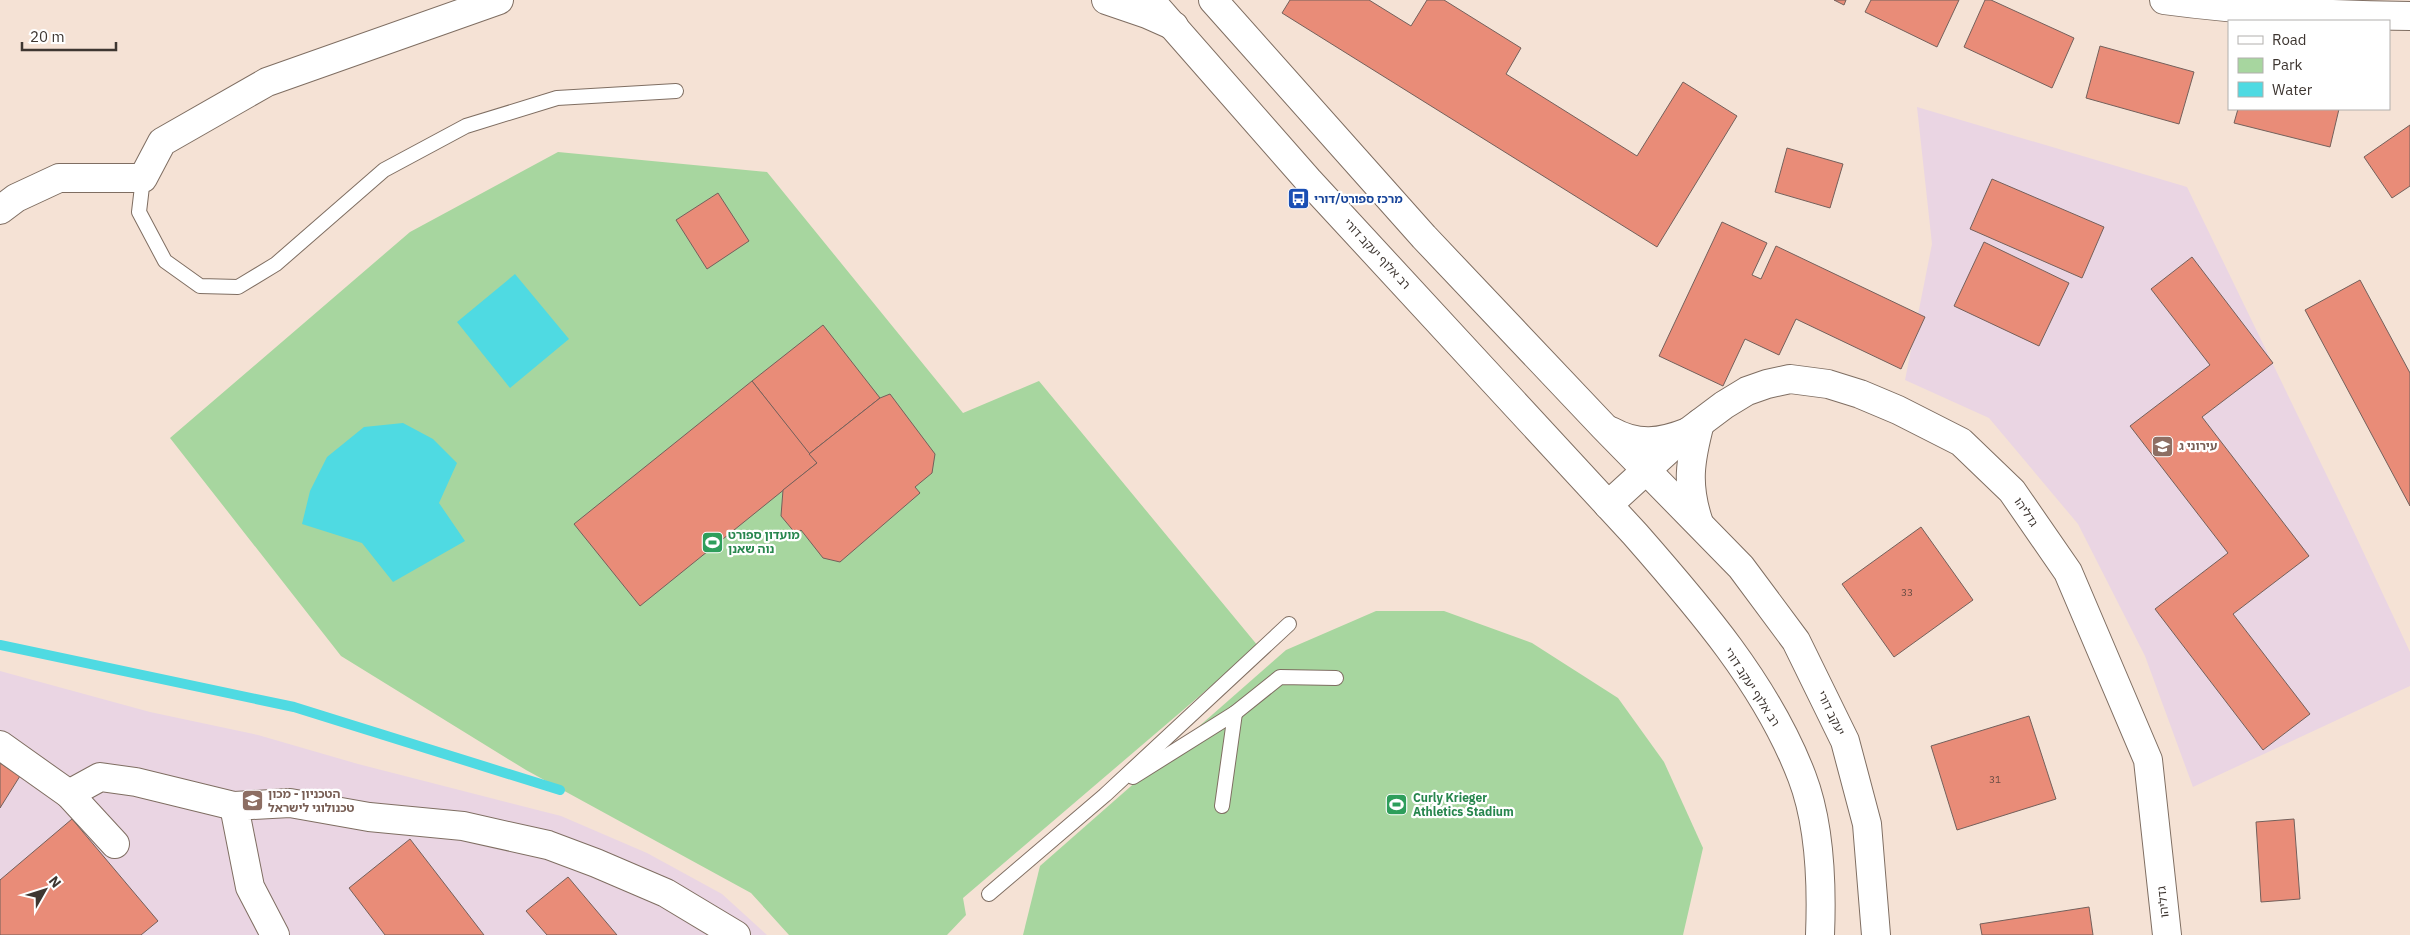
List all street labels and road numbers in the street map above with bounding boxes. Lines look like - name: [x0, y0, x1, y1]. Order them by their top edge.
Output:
- street label: רב אלוף יעקב דורי: [1341, 215, 1414, 292]
- street label: גדליהו: [2011, 494, 2042, 529]
- street label: רב אלוף יעקב דורי: [1721, 645, 1783, 729]
- street label: יעקב דורי: [1814, 688, 1849, 737]
- street label: גדליהו: [2153, 885, 2172, 919]

